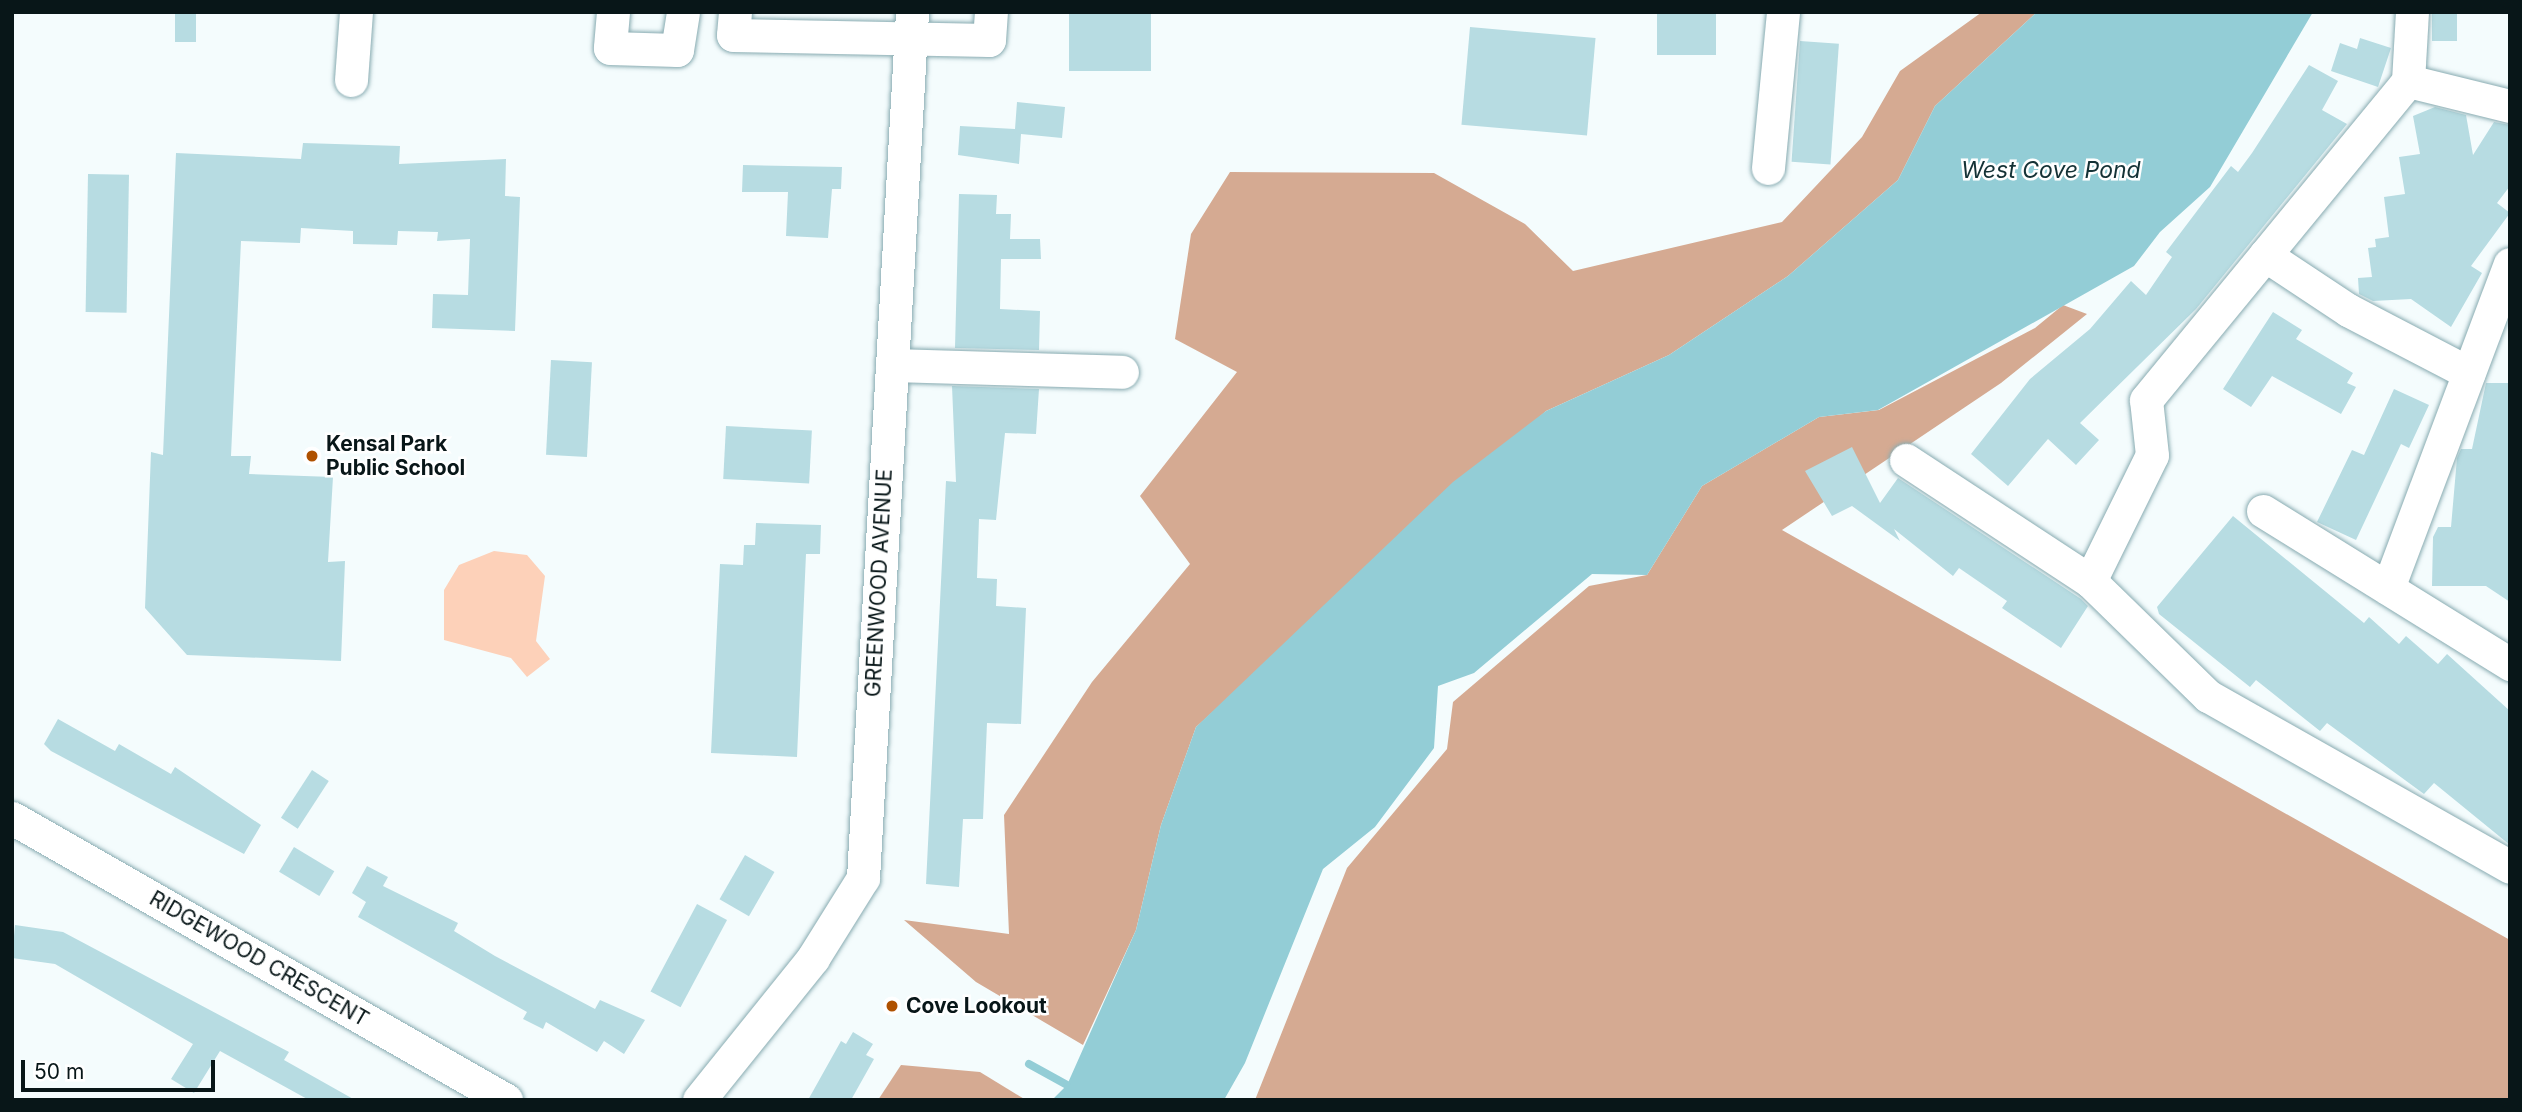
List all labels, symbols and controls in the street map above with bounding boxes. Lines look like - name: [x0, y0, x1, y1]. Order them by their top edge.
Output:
- water label: West Cove Pond: [1961, 156, 2141, 184]
- place label: Kensal Park Public School: [326, 431, 465, 481]
- marker: Kensal Park Public School: [304, 448, 320, 464]
- street label: GREENWOOD AVENUE: [860, 468, 898, 698]
- street label: RIDGEWOOD CRESCENT: [145, 886, 373, 1032]
- place label: Cove Lookout: [906, 993, 1047, 1019]
- marker: Cove Lookout: [884, 998, 900, 1014]
- scale bar: [24, 1046, 219, 1090]
- text: 50 m: [34, 1059, 84, 1084]

